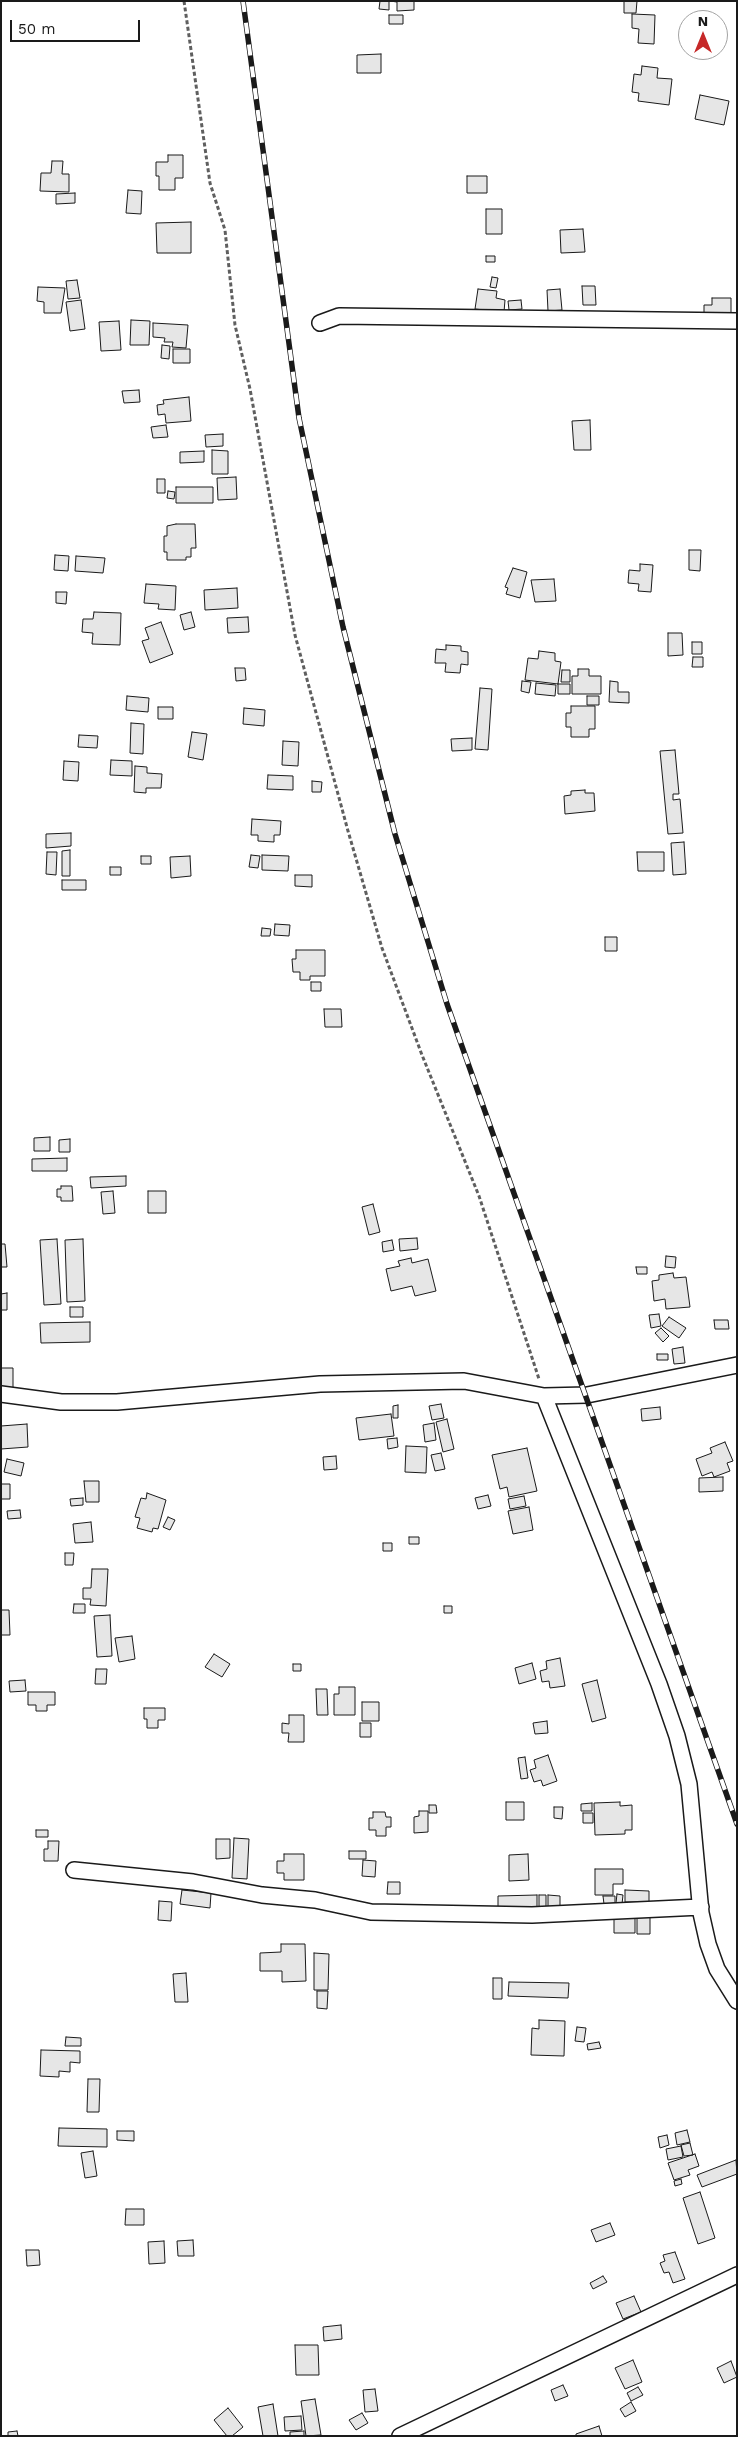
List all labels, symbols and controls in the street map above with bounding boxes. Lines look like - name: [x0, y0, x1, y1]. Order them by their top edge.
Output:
- scale bar: [12, 10, 142, 42]
- north arrow: [678, 10, 728, 60]
- text: N: [698, 13, 708, 29]
- text: 50 m: [18, 20, 55, 38]

